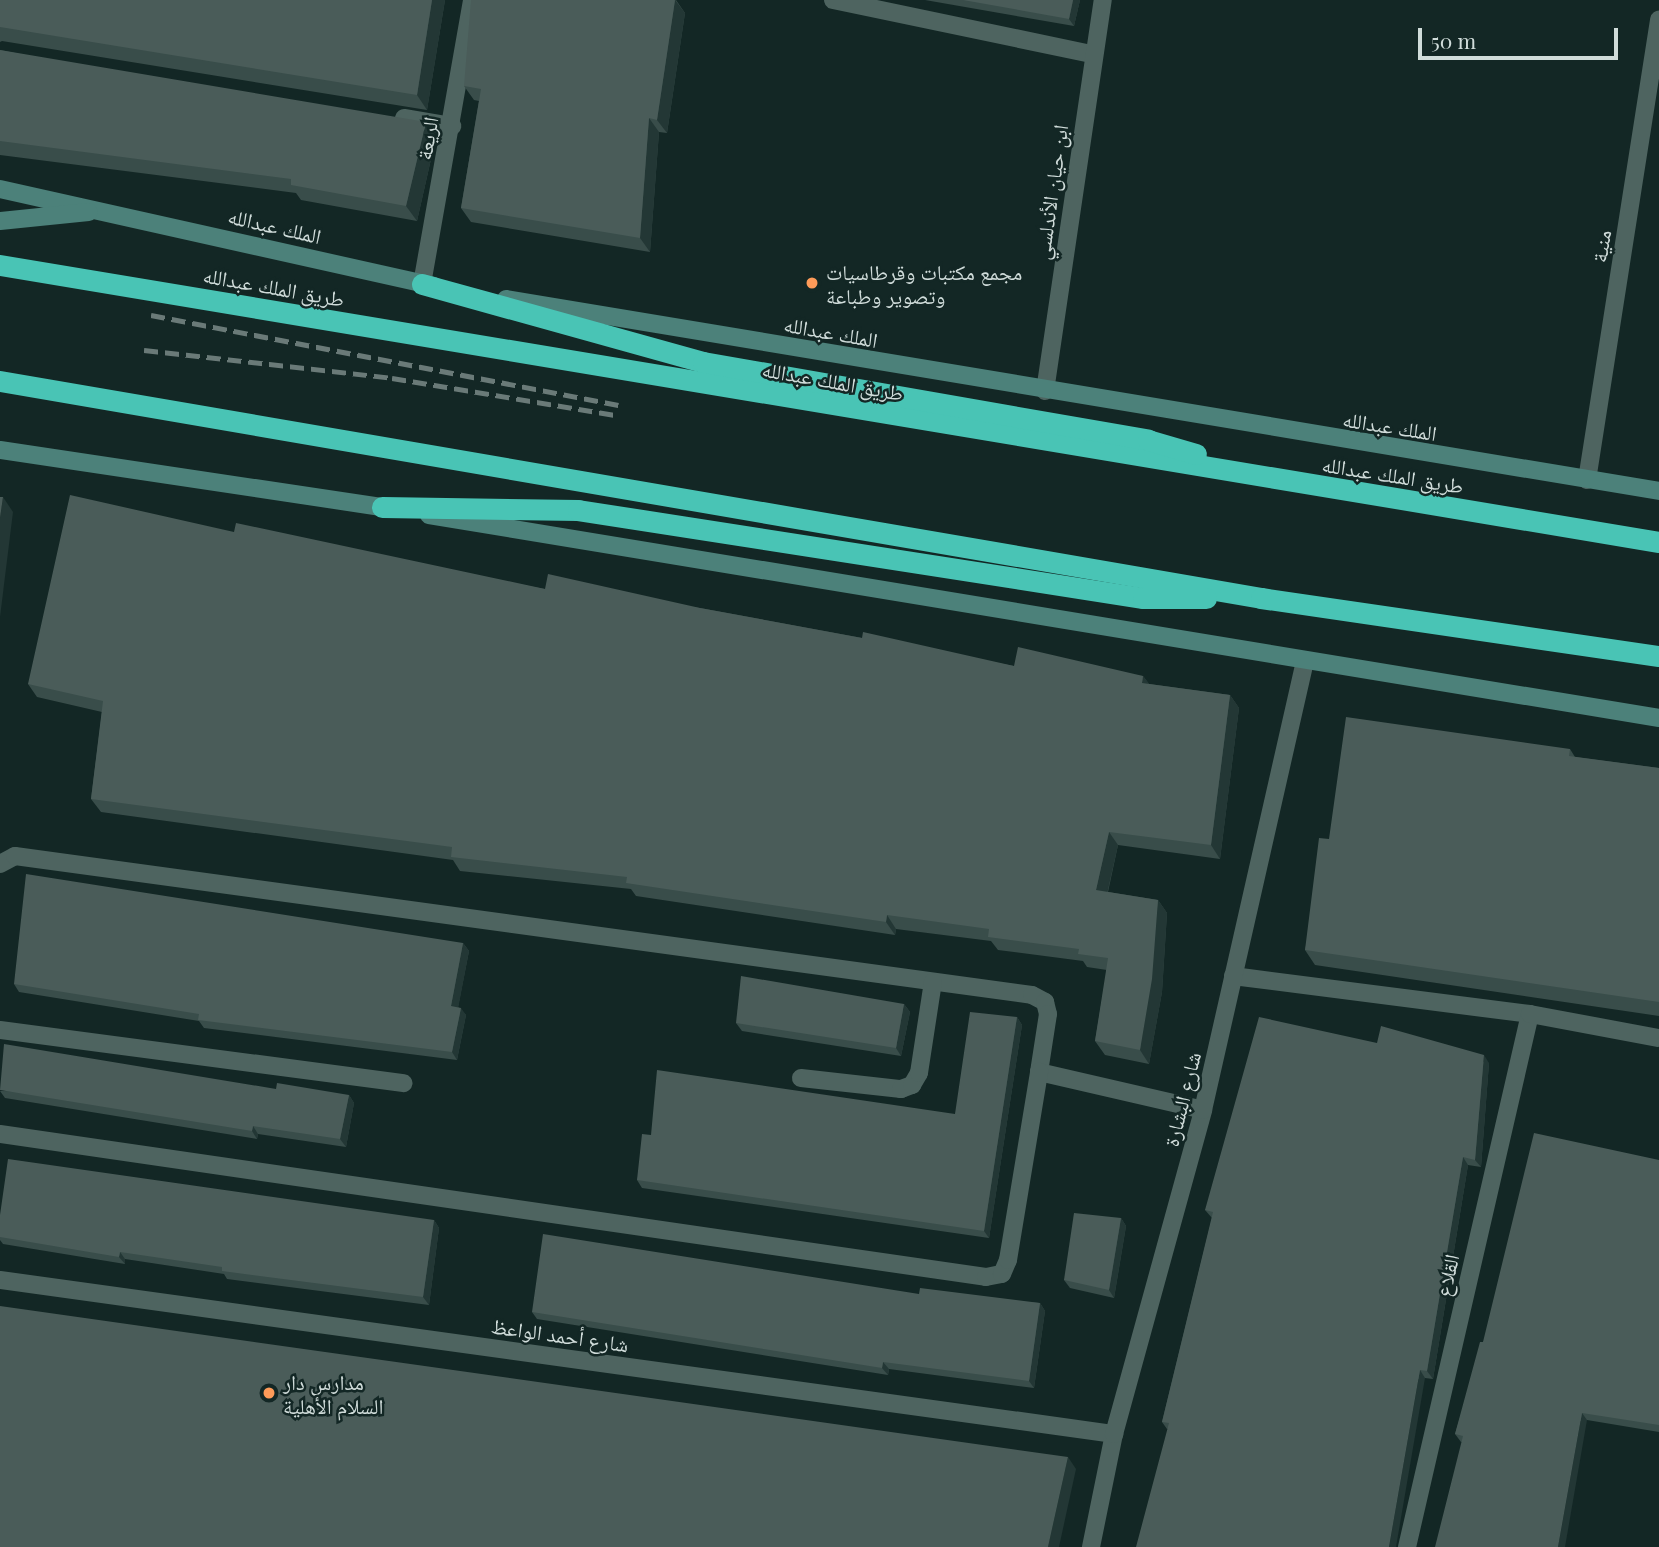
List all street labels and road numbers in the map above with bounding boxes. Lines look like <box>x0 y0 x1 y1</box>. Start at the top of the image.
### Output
street label: الريعة <box>410 114 442 162</box>
street label: ابن حيان الأندلسي <box>1028 123 1072 261</box>
street label: الملك عبدالله <box>226 202 324 248</box>
street label: منية <box>1585 228 1615 264</box>
street label: طريق الملك عبدالله <box>201 261 347 311</box>
street label: الملك عبدالله <box>782 310 880 352</box>
street label: طريق الملك عبدالله <box>760 355 906 405</box>
street label: الملك عبدالله <box>1341 405 1439 445</box>
street label: طريق الملك عبدالله <box>1320 450 1466 498</box>
street label: شارع البشارة <box>1157 1049 1205 1149</box>
street label: القلاع <box>1429 1251 1463 1299</box>
street label: شارع أحمد الواعظ <box>490 1312 630 1356</box>

